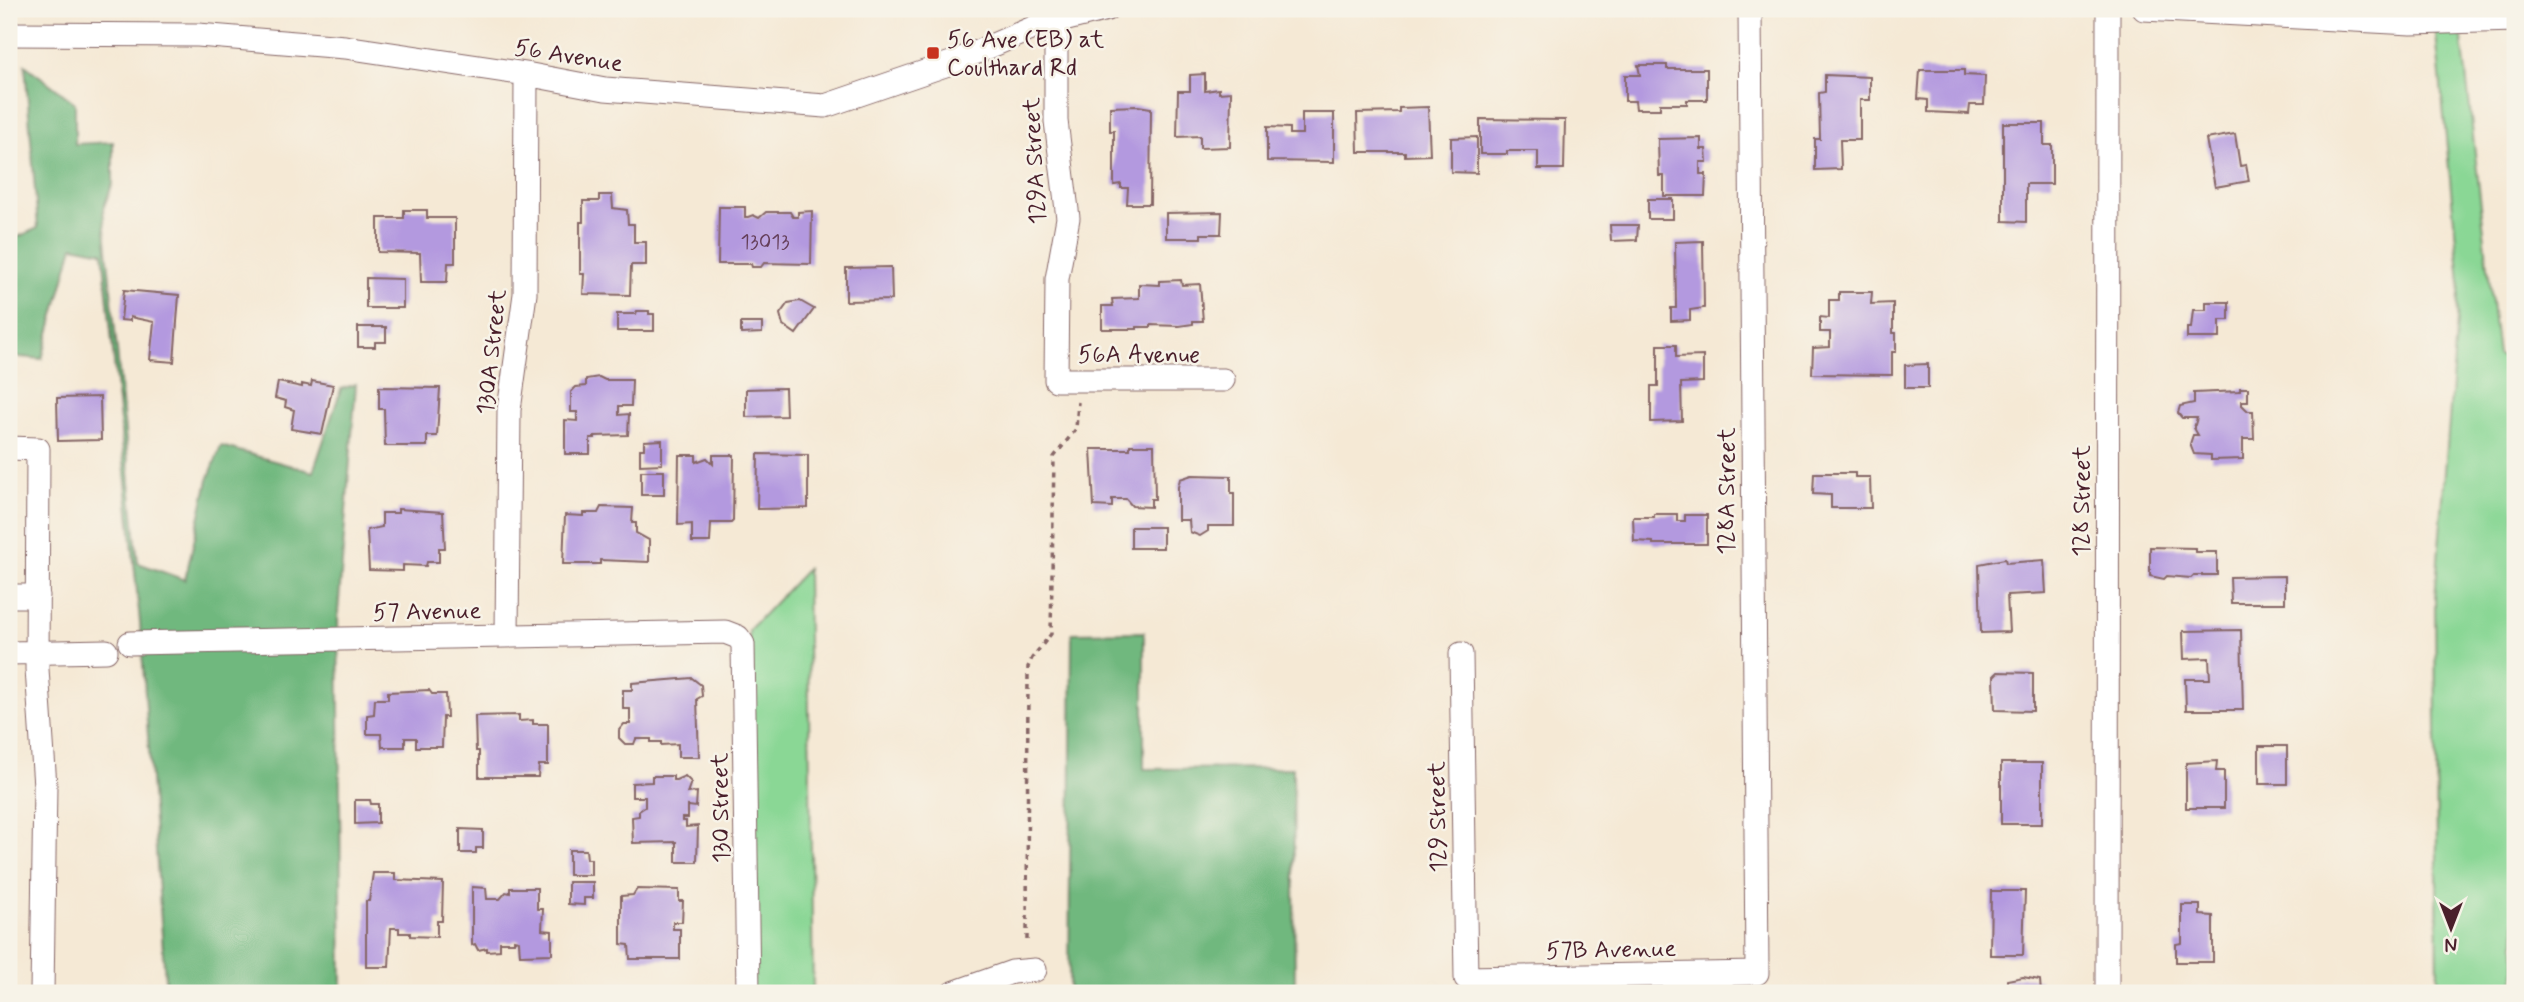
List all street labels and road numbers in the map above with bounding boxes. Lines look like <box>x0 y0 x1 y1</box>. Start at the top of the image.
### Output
street label: 56 Avenue <box>512 33 625 80</box>
street label: 129A Street <box>1017 97 1054 225</box>
street label: 130A Street <box>470 288 515 417</box>
street label: 56A Avenue <box>1078 340 1200 371</box>
street label: 128A Street <box>1712 427 1743 555</box>
street label: 128 Street <box>2067 445 2098 557</box>
street label: 57 Avenue <box>373 596 482 629</box>
street label: 130 Street <box>705 752 738 863</box>
street label: 129 Street <box>1422 761 1455 873</box>
street label: 57B Avenue <box>1546 934 1677 967</box>

